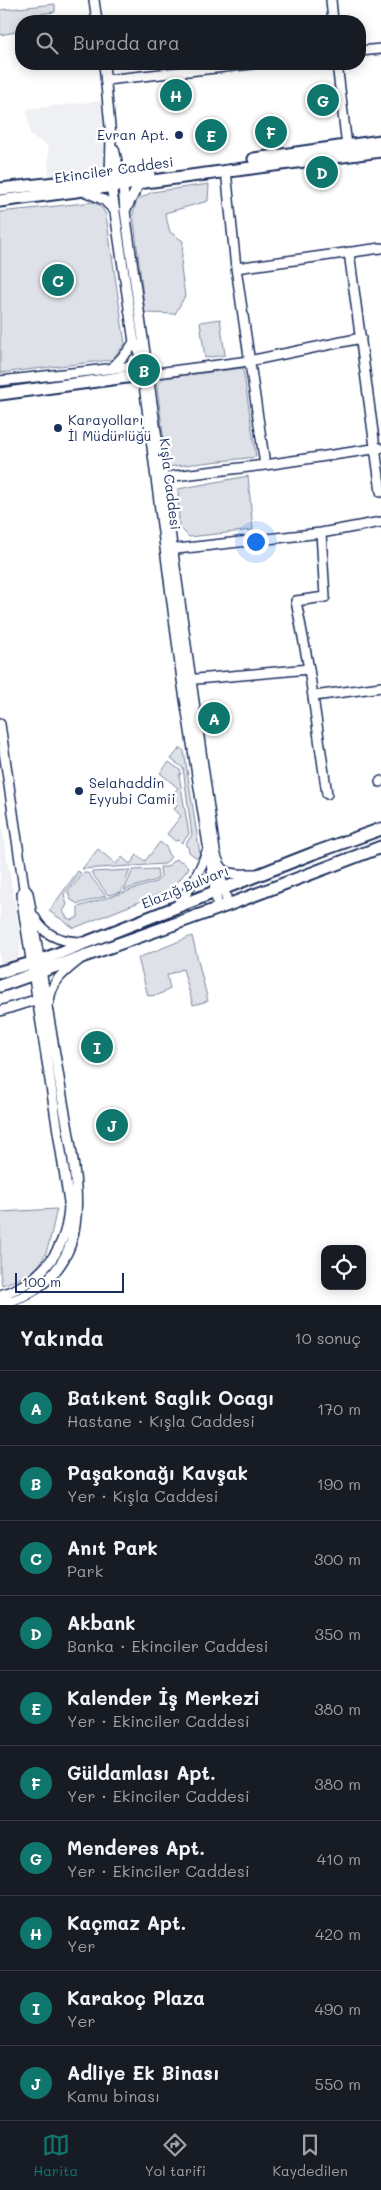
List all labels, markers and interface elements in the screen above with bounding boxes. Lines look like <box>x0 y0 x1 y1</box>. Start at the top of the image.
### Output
search box <box>15 15 366 70</box>
icon: search <box>33 29 61 57</box>
text: Burada ara <box>73 30 180 55</box>
pin: H <box>160 76 192 114</box>
pin: G <box>307 81 339 119</box>
pin: F <box>255 113 287 151</box>
pin: E <box>195 116 227 154</box>
place label: Evran Apt. <box>97 125 169 144</box>
marker: Evran Apt. <box>173 129 185 141</box>
street label: Ekinciler Caddesi <box>53 152 175 187</box>
pin: D <box>306 153 338 191</box>
pin: C <box>42 261 74 299</box>
pin: B <box>128 351 160 389</box>
place label: Karayolları İl Müdürlüğü <box>68 410 151 445</box>
marker: Karayolları İl Müdürlüğü <box>52 422 64 434</box>
street label: Kışla Caddesi <box>155 437 186 531</box>
your location <box>243 529 269 555</box>
pin: A <box>198 699 230 737</box>
place label: Selahaddin Eyyubi Camii <box>89 773 175 808</box>
marker: Selahaddin Eyyubi Camii <box>73 785 85 797</box>
street label: Elazığ Bulvarı <box>138 860 231 913</box>
pin: I <box>81 1028 113 1066</box>
pin: J <box>96 1106 128 1144</box>
map controls <box>321 1245 366 1290</box>
button: locate <box>321 1245 366 1290</box>
scale bar <box>15 1270 124 1293</box>
text: 100 m <box>22 1272 61 1291</box>
text: Yakında <box>20 1324 104 1351</box>
text: 10 sonuç <box>295 1327 361 1348</box>
text: Batıkent Saglık Ocagı <box>67 1385 274 1410</box>
text: A <box>30 1398 42 1419</box>
text: 170 m <box>317 1398 361 1419</box>
text: Hastane · Kışla Caddesi <box>67 1410 255 1431</box>
text: Paşakonağı Kavşak <box>67 1460 248 1485</box>
text: B <box>31 1473 41 1494</box>
text: 190 m <box>317 1473 361 1494</box>
text: Yer · Kışla Caddesi <box>67 1485 219 1506</box>
text: Anıt Park <box>67 1535 158 1560</box>
text: C <box>30 1548 42 1569</box>
text: 300 m <box>314 1548 361 1569</box>
text: Park <box>67 1560 103 1581</box>
text: Akbank <box>67 1610 135 1635</box>
text: D <box>30 1623 42 1644</box>
text: 350 m <box>315 1623 361 1644</box>
text: Banka · Ekinciler Caddesi <box>67 1635 269 1656</box>
text: Kalender İş Merkezi <box>67 1685 260 1710</box>
text: E <box>31 1698 41 1719</box>
text: 380 m <box>314 1698 361 1719</box>
text: Yer · Ekinciler Caddesi <box>67 1710 250 1731</box>
text: Güldamlası Apt. <box>67 1760 216 1785</box>
text: F <box>31 1773 41 1794</box>
text: 380 m <box>314 1773 361 1794</box>
text: Yer · Ekinciler Caddesi <box>67 1785 250 1806</box>
text: Menderes Apt. <box>67 1835 205 1860</box>
text: G <box>30 1848 42 1869</box>
text: 410 m <box>317 1848 361 1869</box>
text: Yer · Ekinciler Caddesi <box>67 1860 250 1881</box>
text: Kaçmaz Apt. <box>67 1910 186 1935</box>
text: H <box>30 1923 42 1944</box>
text: 420 m <box>315 1923 361 1944</box>
text: Yer <box>67 1935 95 1956</box>
text: Karakoç Plaza <box>67 1985 205 2010</box>
text: I <box>32 1998 40 2019</box>
text: 490 m <box>314 1998 361 2019</box>
text: Yer <box>67 2010 95 2031</box>
text: Adliye Ek Binası <box>67 2060 220 2085</box>
text: J <box>31 2073 41 2094</box>
text: 550 m <box>315 2073 361 2094</box>
text: Kamu binası <box>67 2085 160 2106</box>
tab: Harita <box>33 2131 78 2180</box>
tab: Yol tarifi <box>145 2131 206 2180</box>
tab: Kaydedilen <box>273 2131 348 2180</box>

